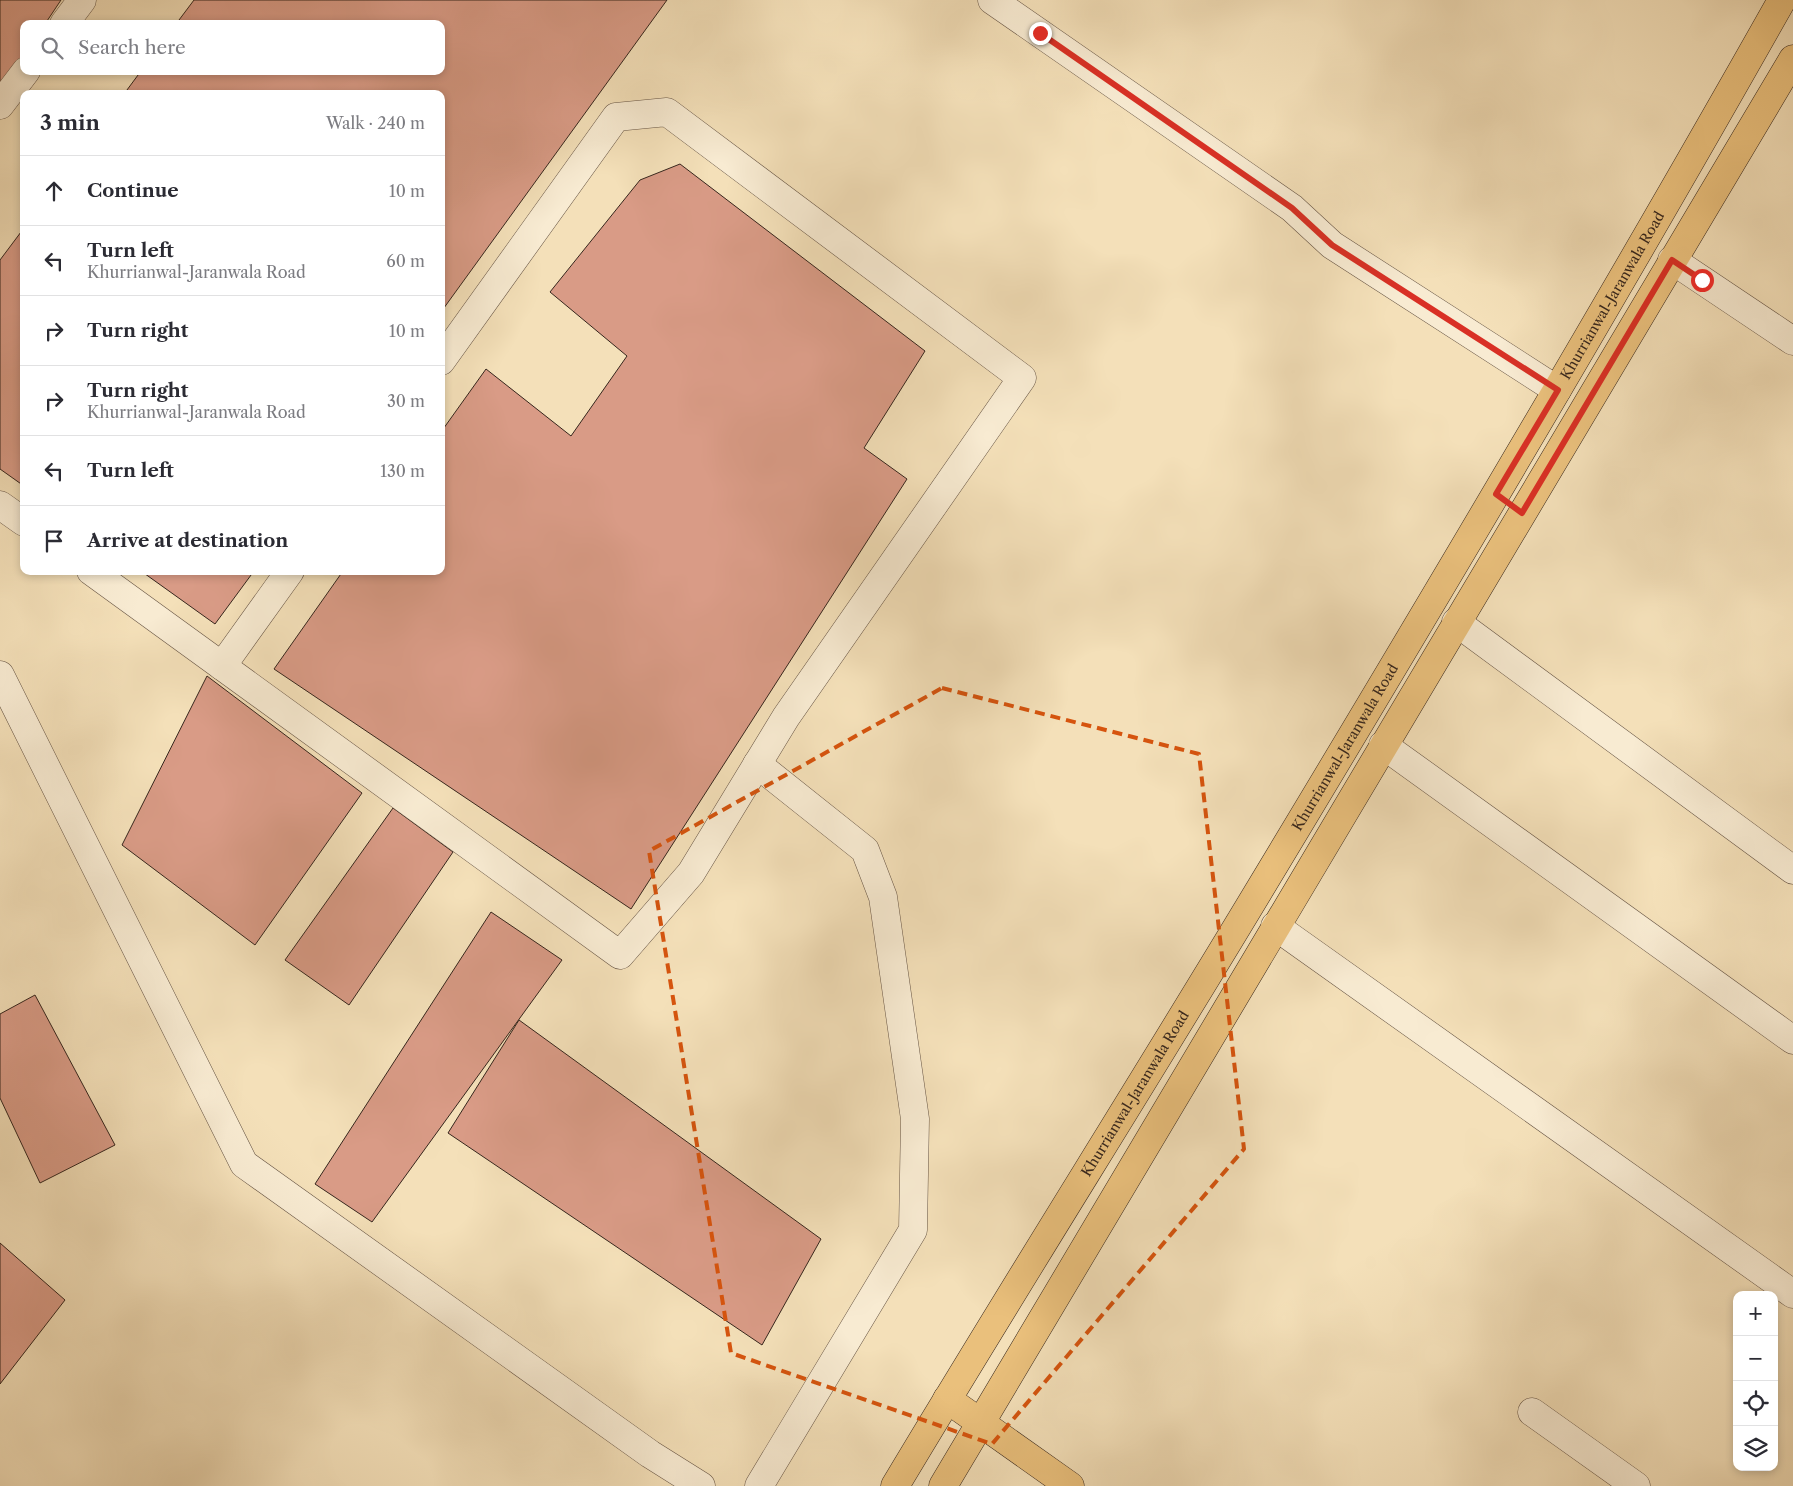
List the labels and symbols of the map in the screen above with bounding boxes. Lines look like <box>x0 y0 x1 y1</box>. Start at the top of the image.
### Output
route end <box>1029 22 1052 45</box>
street label: Khurrianwal-Jaranwala Road <box>1556 208 1669 383</box>
route start <box>1691 269 1714 292</box>
street label: Khurrianwal-Jaranwala Road <box>1288 660 1402 834</box>
street label: Khurrianwal-Jaranwala Road <box>1077 1007 1193 1180</box>

